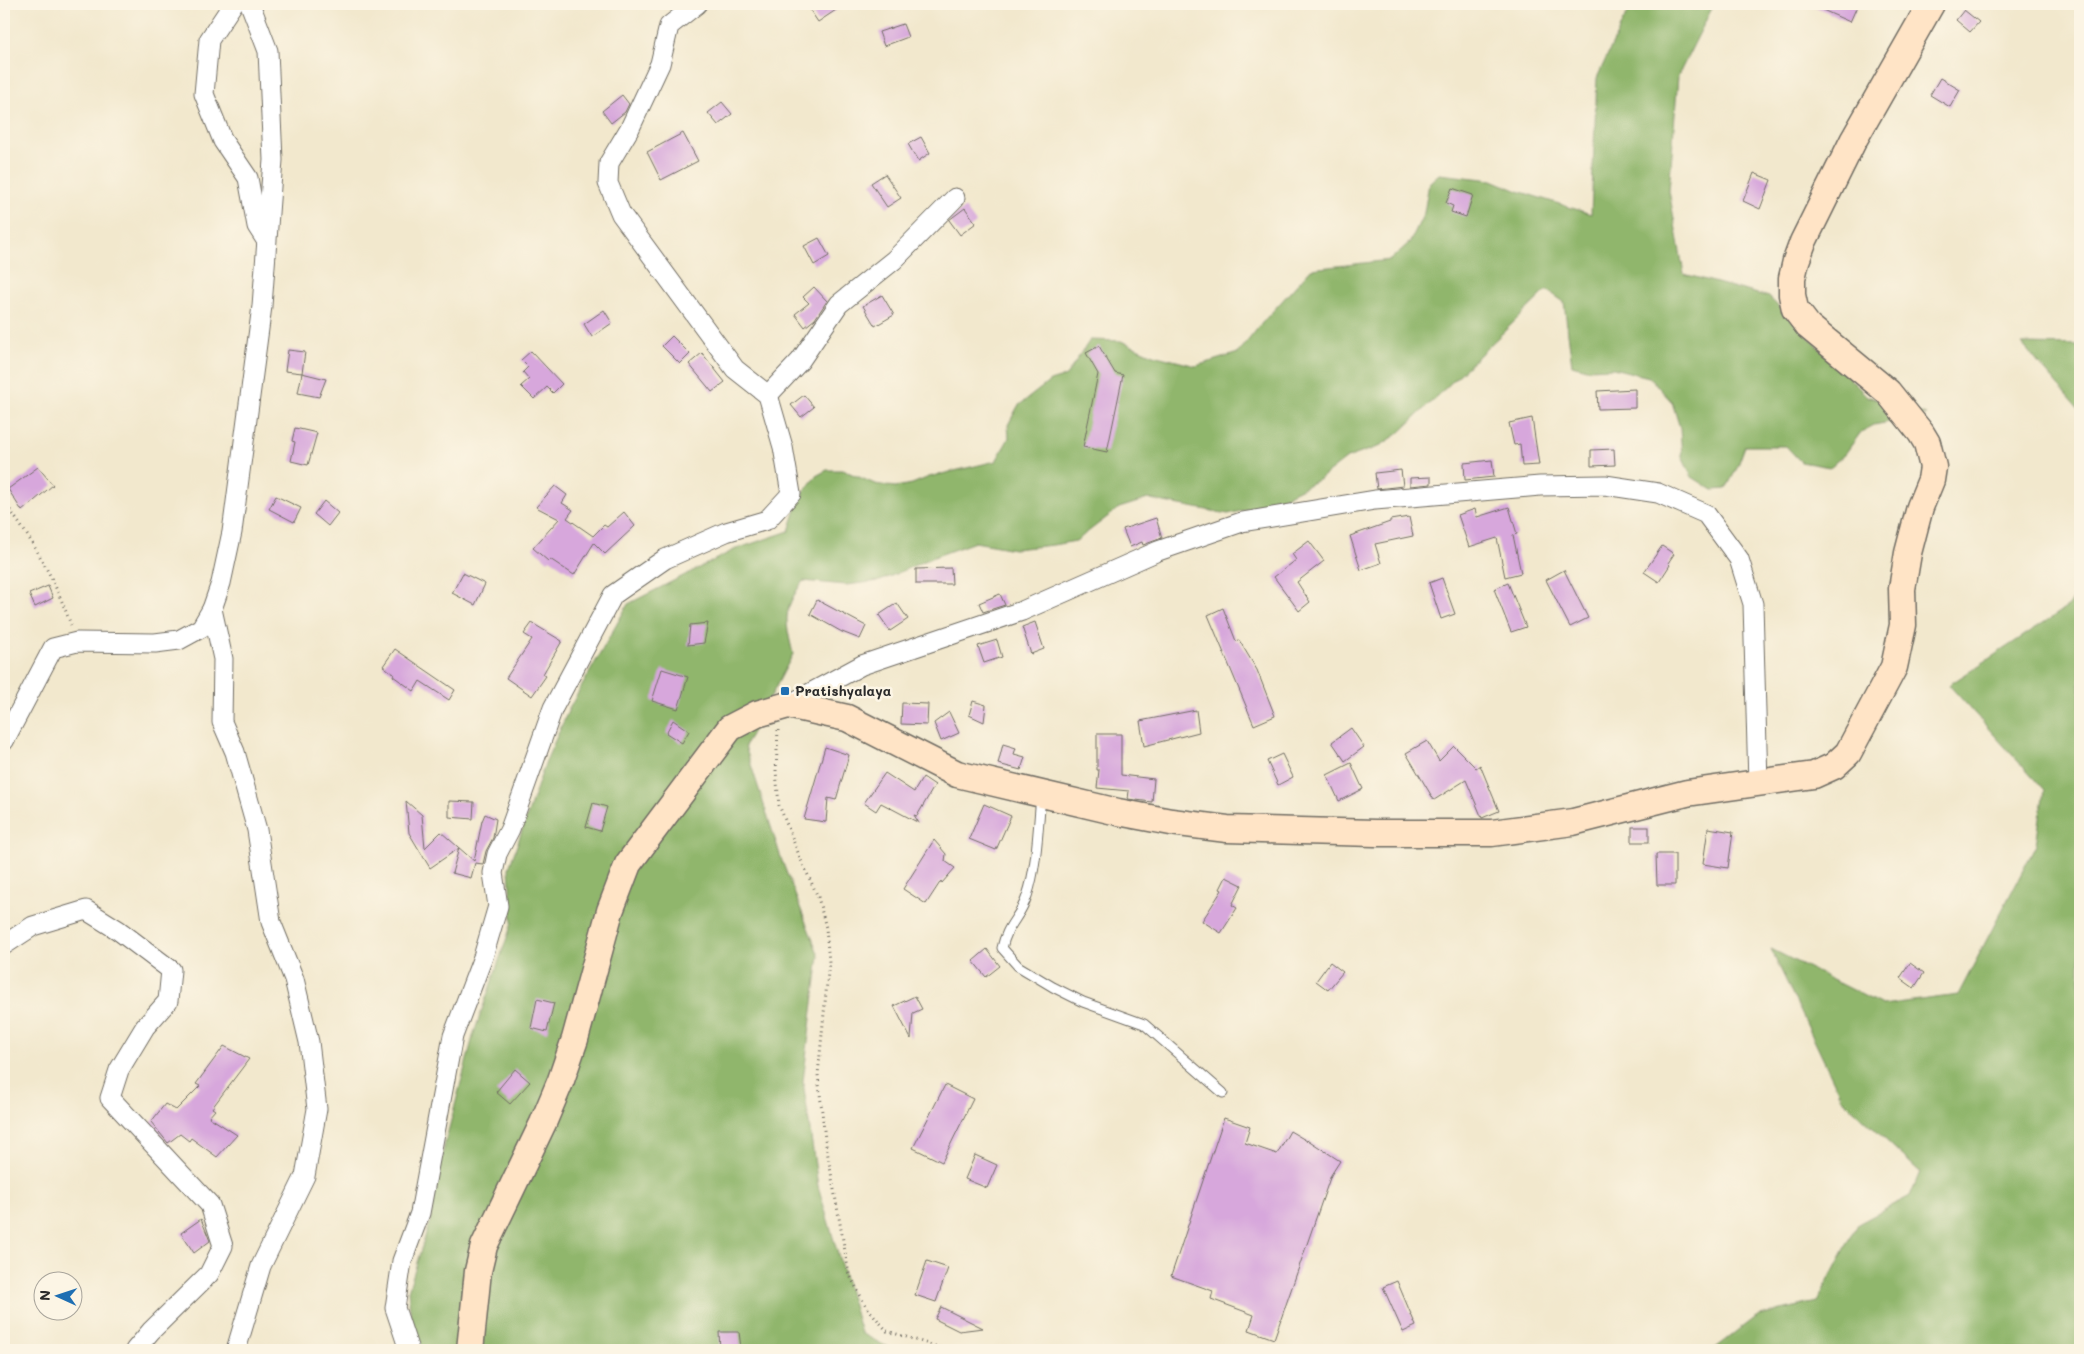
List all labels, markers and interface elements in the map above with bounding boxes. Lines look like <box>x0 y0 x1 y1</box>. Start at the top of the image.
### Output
place label: Pratishyalaya <box>795 681 892 700</box>
marker: Pratishyalaya <box>779 685 791 697</box>
north arrow <box>32 1272 82 1322</box>
text: N <box>35 1289 54 1301</box>

